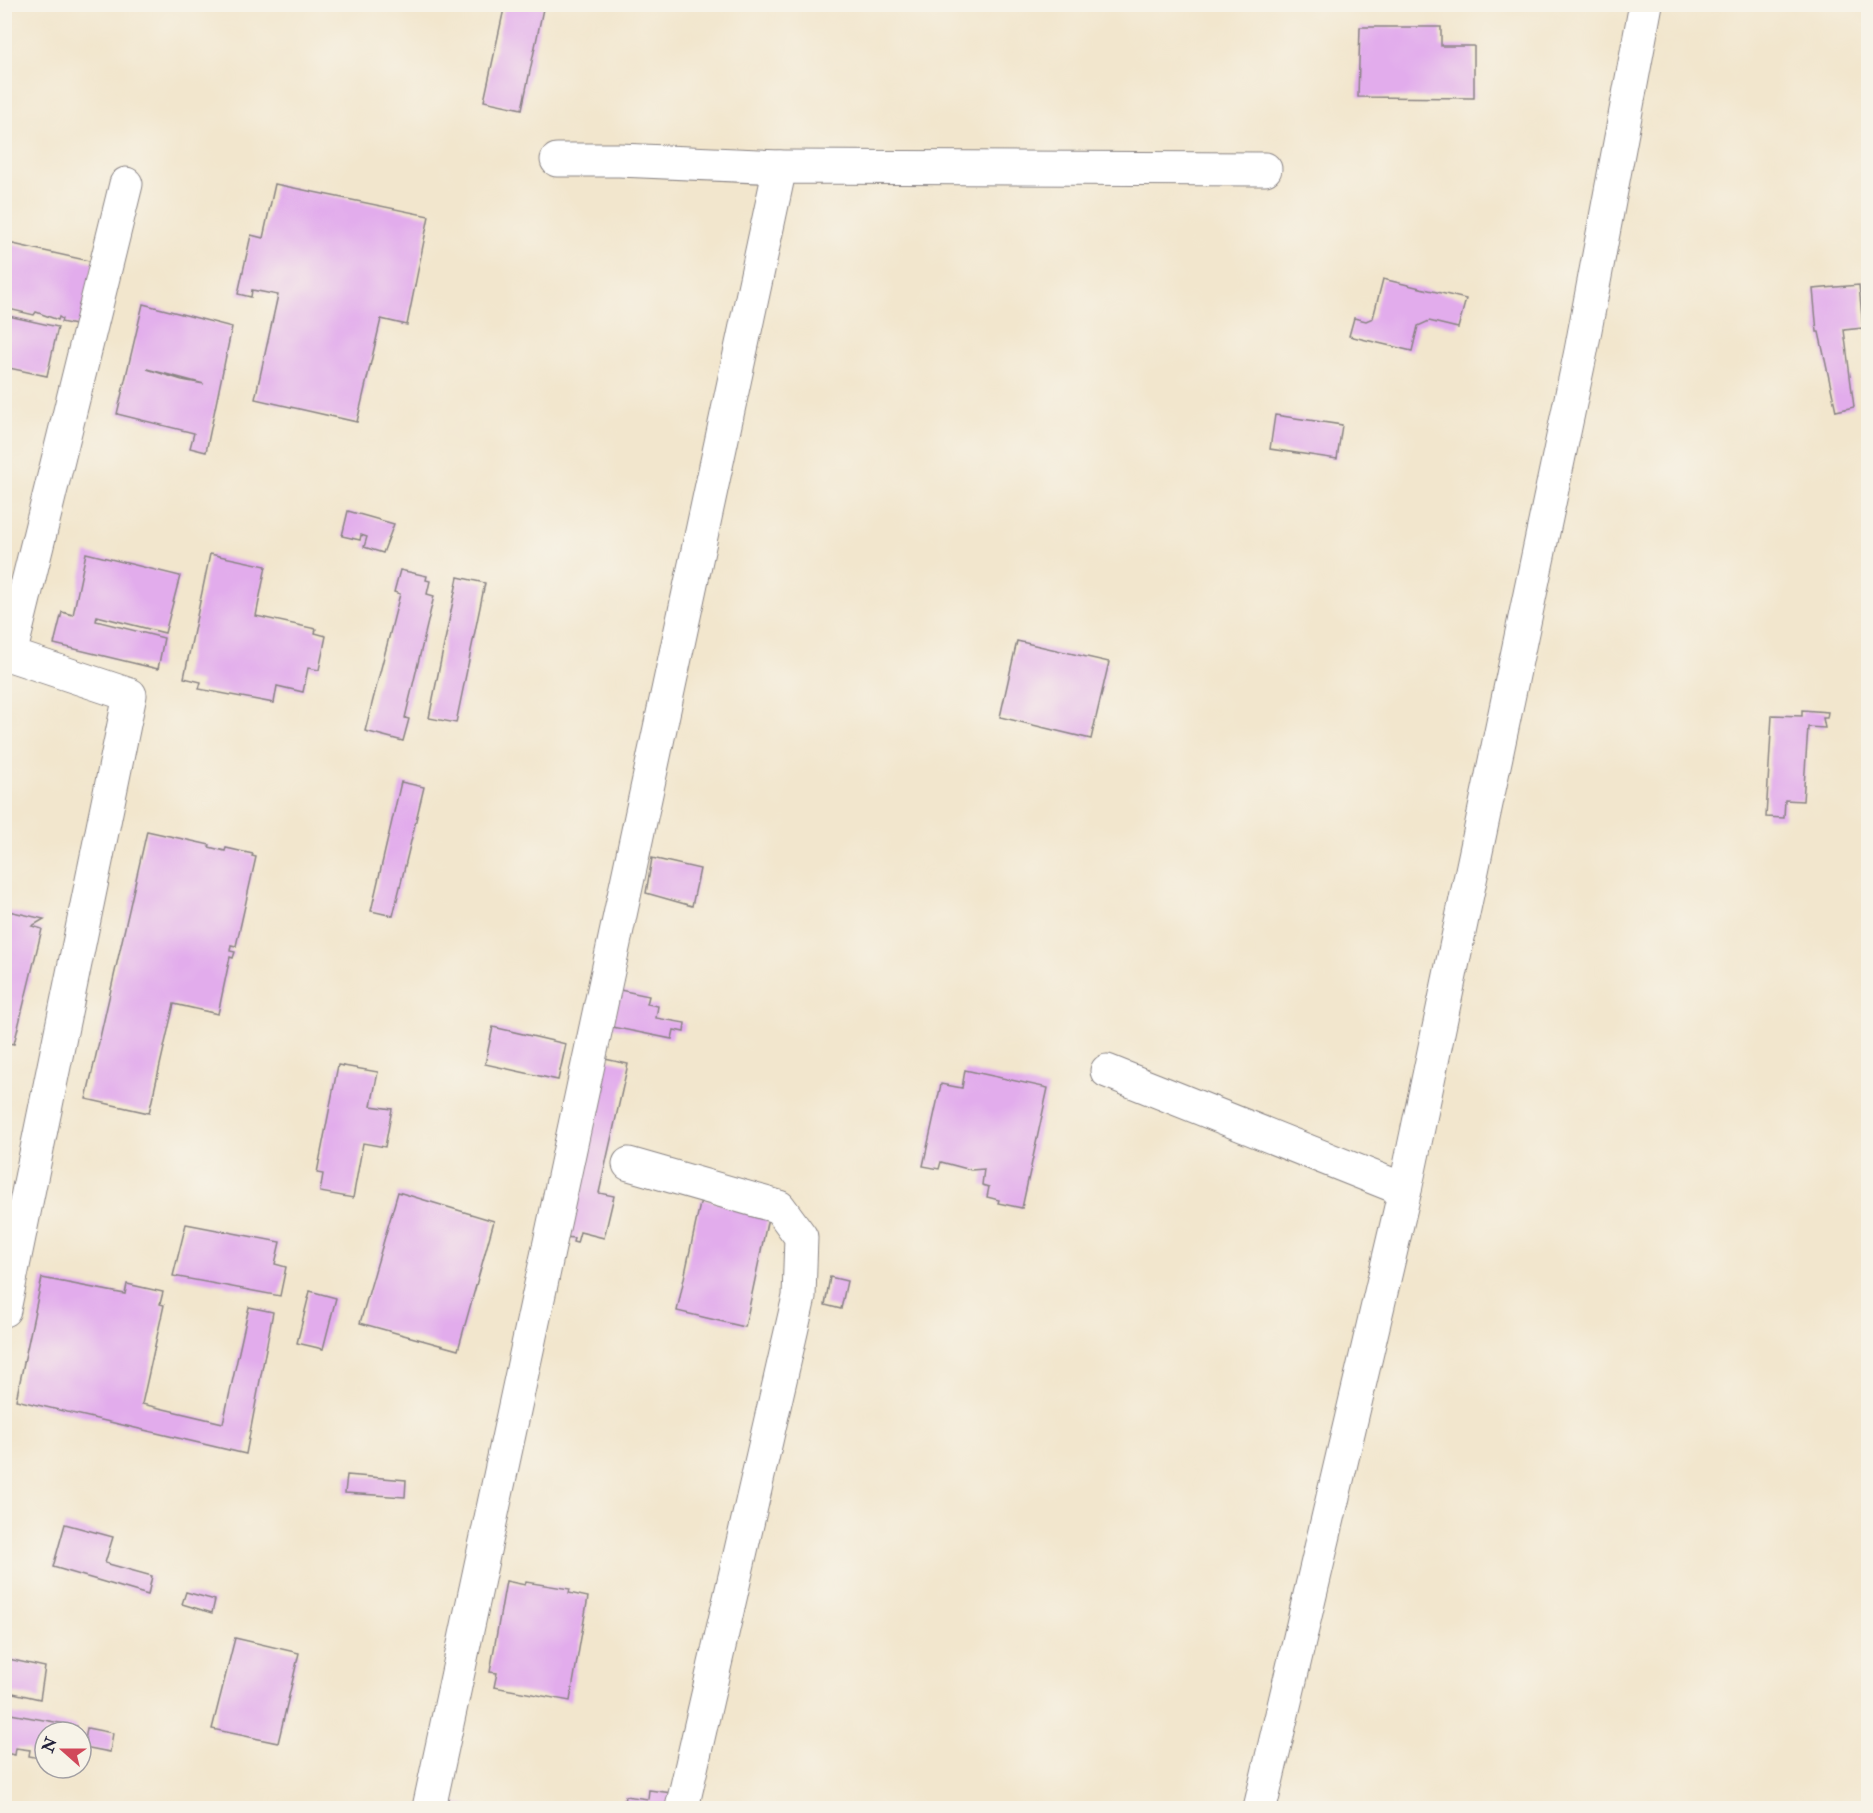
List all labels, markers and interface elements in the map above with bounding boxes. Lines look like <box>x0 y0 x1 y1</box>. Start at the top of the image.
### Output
north arrow <box>33 1720 93 1780</box>
text: N <box>38 1734 62 1756</box>

